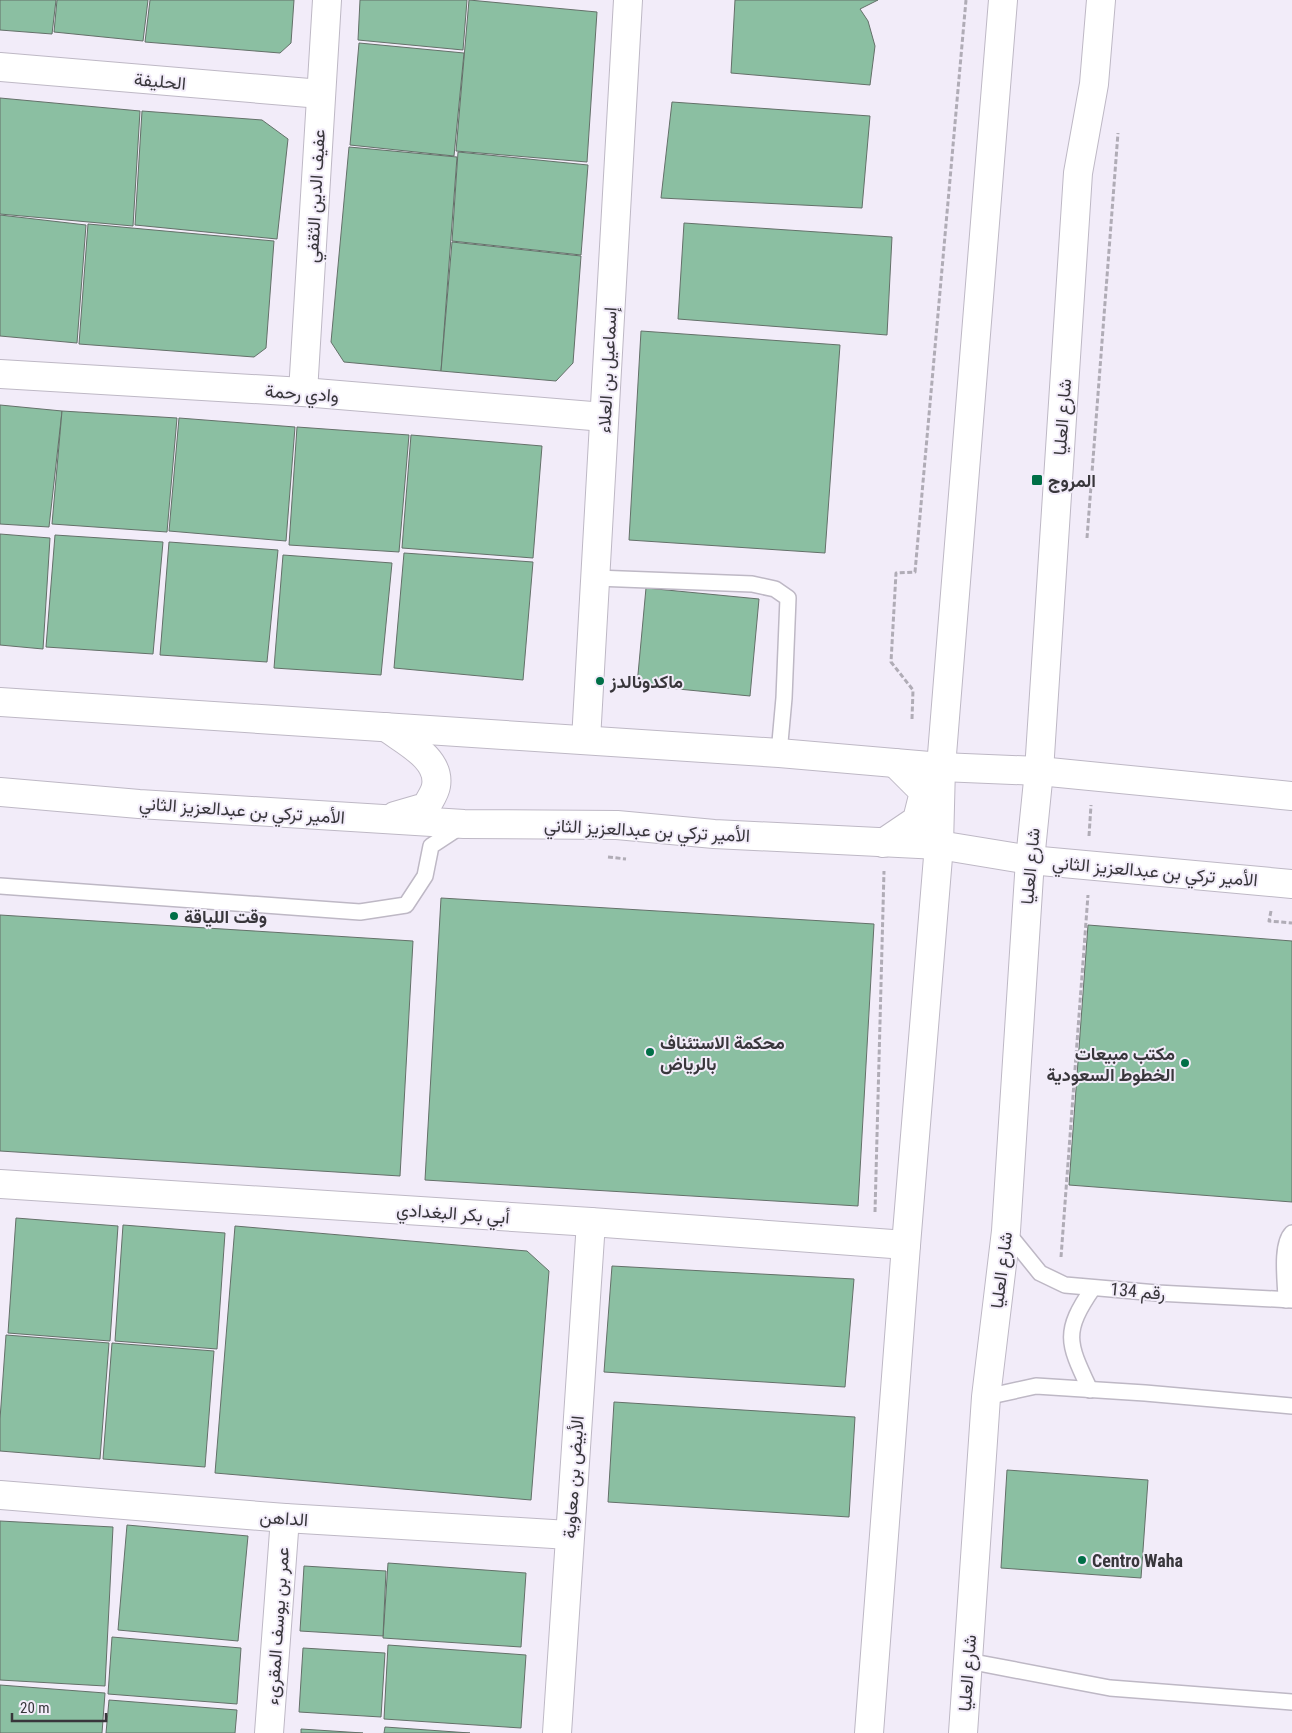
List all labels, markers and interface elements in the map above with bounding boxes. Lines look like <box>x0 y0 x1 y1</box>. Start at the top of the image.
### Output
street label: الحليفة <box>133 68 187 94</box>
street label: عفيف الدين الثقفي <box>301 129 334 264</box>
street label: إسماعيل بن العلاء <box>593 306 623 434</box>
street label: شارع العليا <box>1049 378 1077 456</box>
street label: وادي رحمة <box>264 380 340 411</box>
place label: المروج <box>1048 470 1096 493</box>
marker: المروج <box>1030 473 1044 487</box>
place label: ماكدونالدز <box>609 671 683 693</box>
marker: ماكدونالدز <box>594 675 606 687</box>
street label: الأمير تركي بن عبدالعزيز الثاني <box>138 792 346 833</box>
street label: الأمير تركي بن عبدالعزيز الثاني <box>543 814 750 851</box>
street label: شارع العليا <box>1016 827 1046 905</box>
street label: الأمير تركي بن عبدالعزيز الثاني <box>1051 852 1259 895</box>
place label: وقت اللياقة <box>184 906 267 928</box>
marker: وقت اللياقة <box>168 910 180 922</box>
place label: محكمة الاستئناف بالرياض <box>660 1032 785 1075</box>
place label: مكتب مبيعات الخطوط السعودية <box>1047 1043 1175 1086</box>
marker: محكمة الاستئناف بالرياض <box>644 1046 656 1058</box>
marker: مكتب مبيعات الخطوط السعودية <box>1179 1057 1191 1069</box>
street label: أبي بكر البغدادي <box>395 1199 510 1232</box>
street label: شارع العليا <box>986 1231 1018 1310</box>
street label: رقم 134 <box>1109 1278 1166 1306</box>
street label: الأبيض بن معاوية <box>558 1415 589 1539</box>
street label: الداهن <box>259 1506 309 1531</box>
street label: عمر بن يوسف المقرىء <box>261 1546 294 1706</box>
place label: Centro Waha <box>1092 1550 1183 1571</box>
marker: Centro Waha <box>1076 1554 1088 1566</box>
street label: شارع العليا <box>954 1634 982 1712</box>
scale bar <box>12 1690 106 1722</box>
text: 20 m <box>20 1699 50 1717</box>

